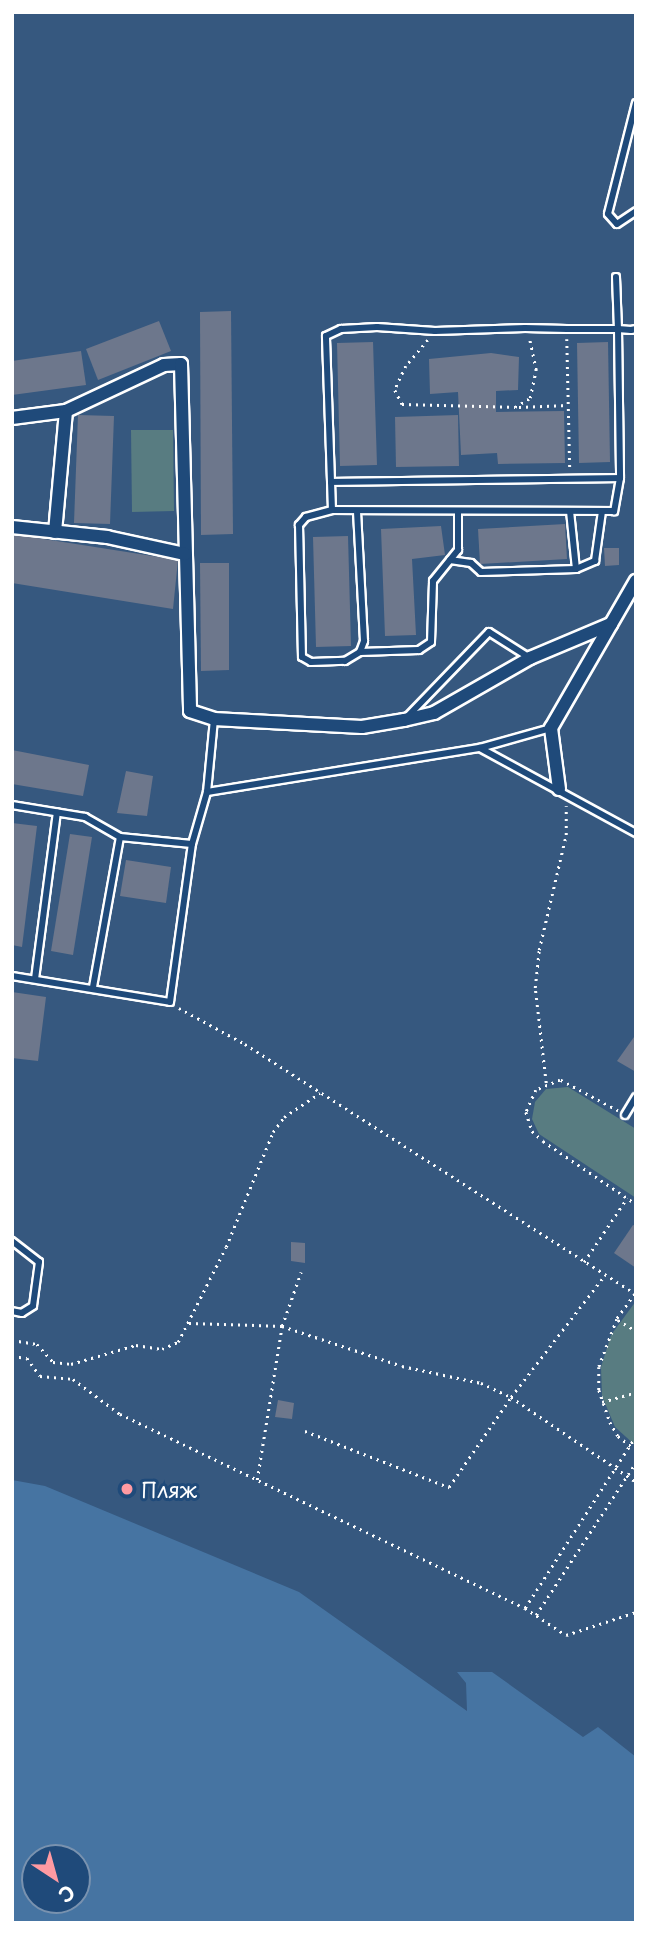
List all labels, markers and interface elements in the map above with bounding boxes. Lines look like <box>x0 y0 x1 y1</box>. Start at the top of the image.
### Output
place label: Пляж <box>141 1476 197 1502</box>
marker: Пляж <box>119 1481 135 1497</box>
north arrow <box>21 1844 91 1914</box>
text: С <box>53 1879 81 1910</box>

